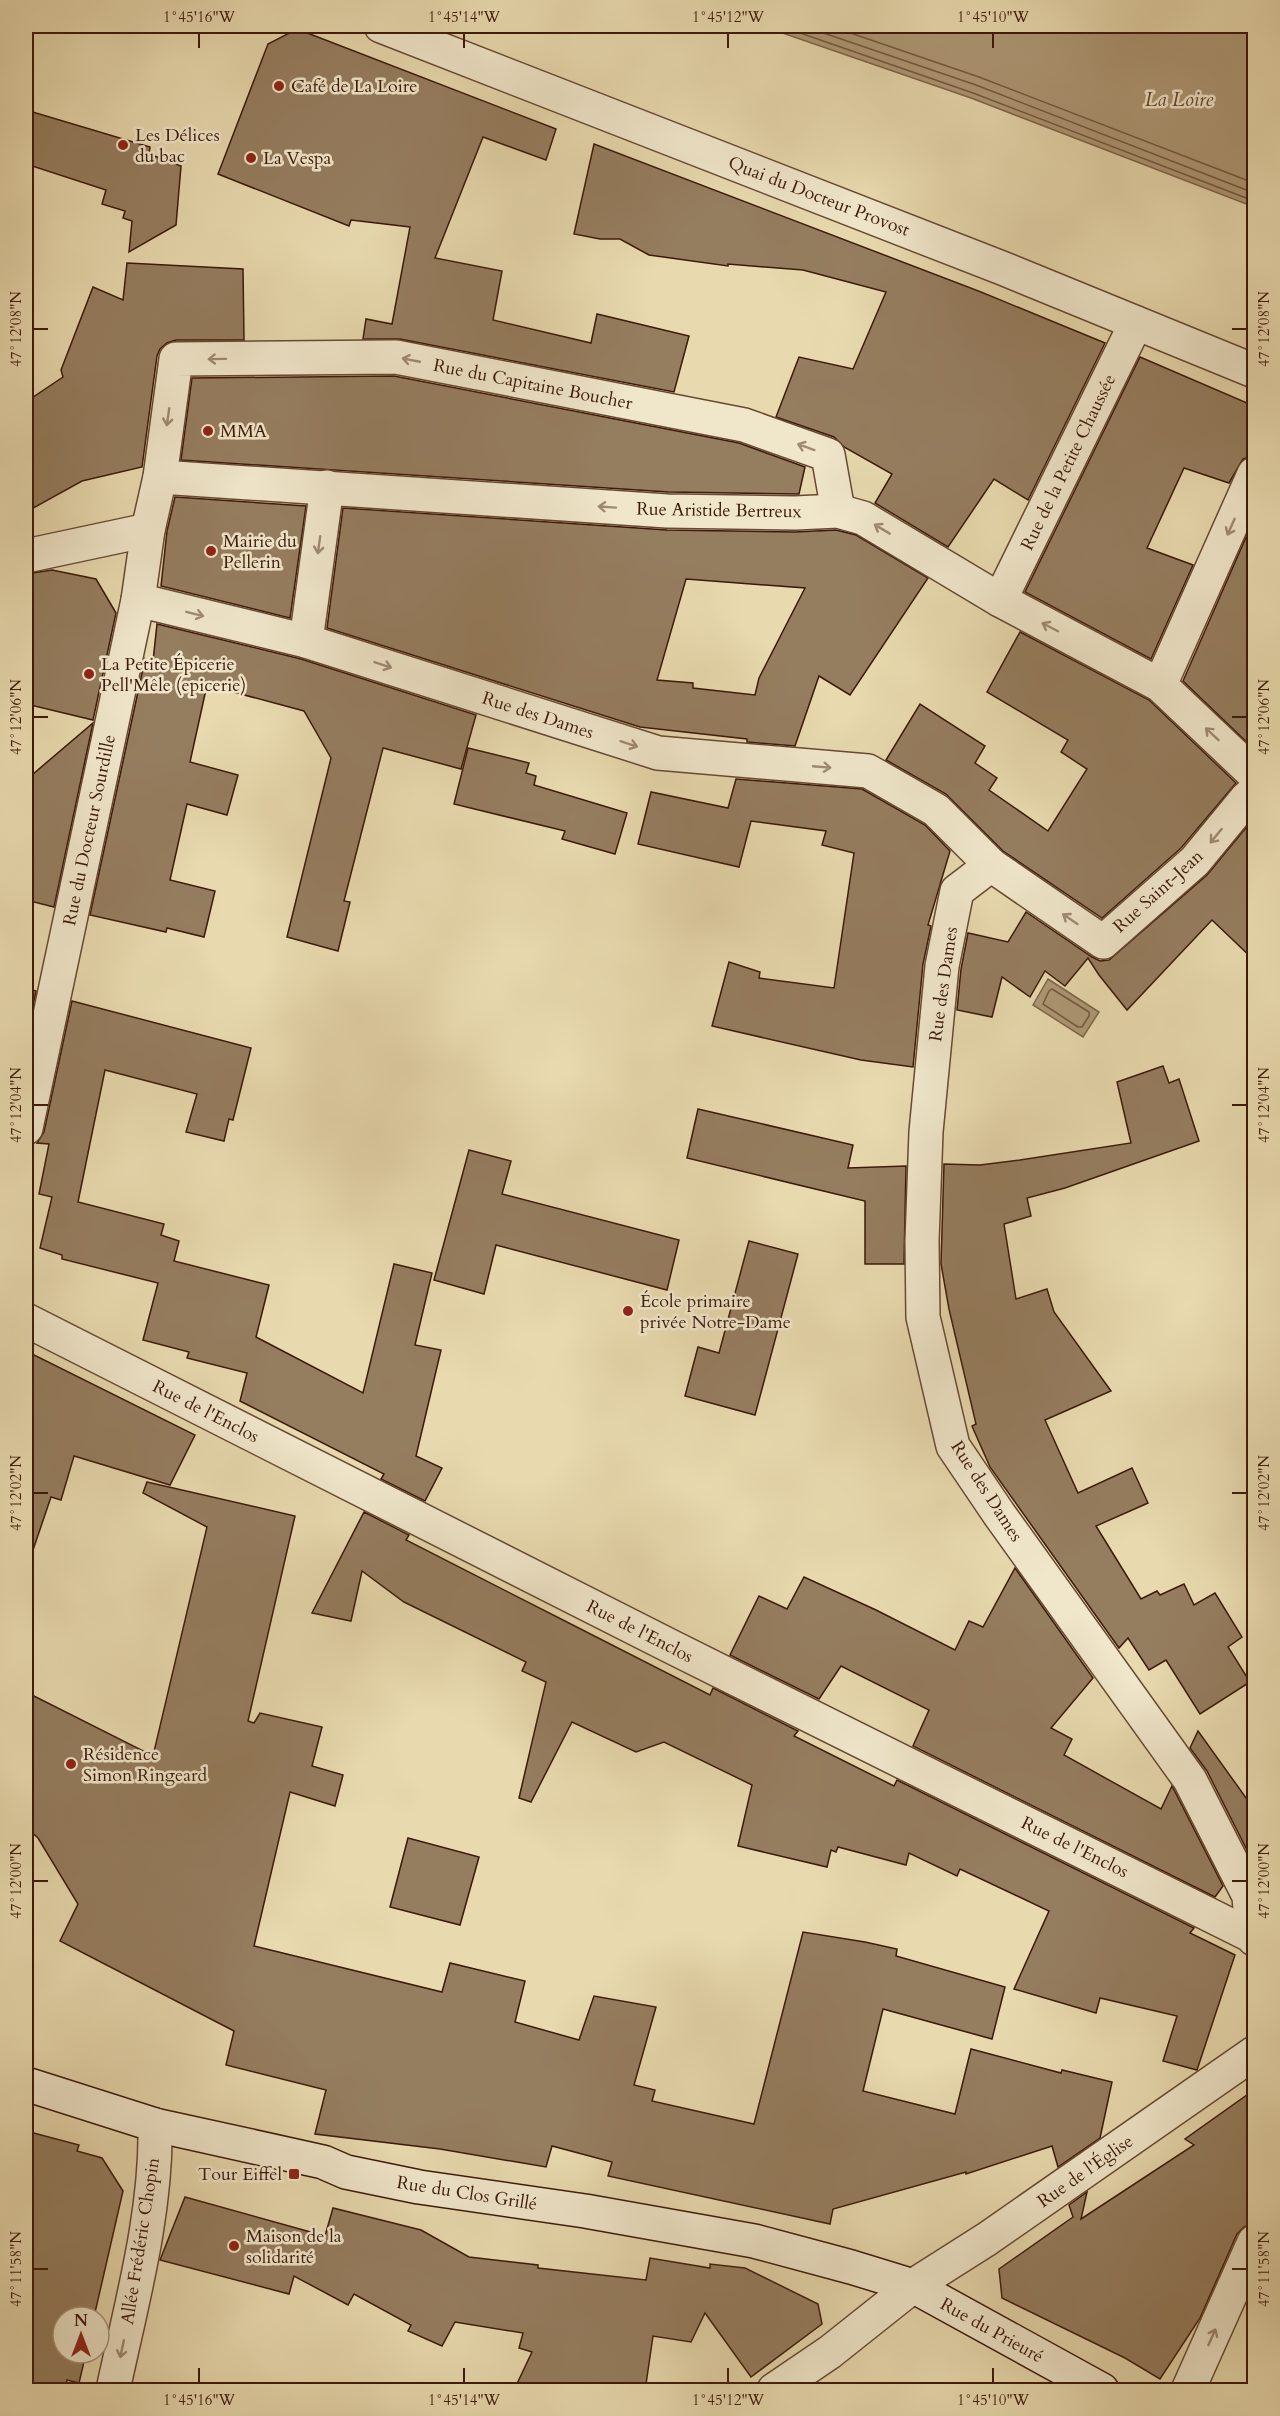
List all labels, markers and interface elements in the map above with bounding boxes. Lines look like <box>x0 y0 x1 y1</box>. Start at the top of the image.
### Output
text: 1°45'16"W <box>163 7 236 27</box>
text: 1°45'14"W <box>428 7 501 27</box>
text: 1°45'12"W <box>692 7 765 27</box>
text: 1°45'10"W <box>957 7 1030 27</box>
place label: Café de La Loire <box>291 74 418 99</box>
marker: Café de La Loire <box>272 79 286 93</box>
water label: La Loire <box>1145 86 1213 113</box>
place label: Les Délices du bac <box>135 123 220 169</box>
marker: Les Délices du bac <box>116 138 130 152</box>
place label: La Vespa <box>263 146 332 171</box>
street label: Quai du Docteur Provost <box>724 150 913 243</box>
marker: La Vespa <box>244 151 258 165</box>
text: 47°12'08"N <box>6 291 26 367</box>
text: 47°12'08"N <box>1254 291 1274 367</box>
one-way arrow <box>207 353 227 365</box>
street label: Rue du Capitaine Boucher <box>431 353 635 416</box>
one-way arrow <box>402 354 422 365</box>
street label: Rue de la Petite Chaussée <box>1015 370 1122 554</box>
one-way arrow <box>162 407 173 427</box>
place label: MMA <box>220 419 267 444</box>
marker: MMA <box>201 424 215 438</box>
one-way arrow <box>797 441 816 452</box>
street label: Rue Aristide Bertreux <box>636 497 802 524</box>
one-way arrow <box>598 501 617 512</box>
one-way arrow <box>1224 518 1235 536</box>
one-way arrow <box>874 523 891 535</box>
place label: Mairie du Pellerin <box>223 529 297 575</box>
one-way arrow <box>313 535 324 554</box>
marker: Mairie du Pellerin <box>204 544 218 558</box>
one-way arrow <box>185 609 204 620</box>
one-way arrow <box>1042 621 1059 633</box>
place label: La Petite Épicerie Pell'Mêle (epicerie) <box>101 652 246 698</box>
one-way arrow <box>373 661 392 672</box>
marker: La Petite Épicerie Pell'Mêle (epicerie) <box>82 667 96 681</box>
text: 47°12'06"N <box>6 679 26 755</box>
text: 47°12'06"N <box>1254 679 1274 755</box>
street label: Rue des Dames <box>479 686 597 745</box>
one-way arrow <box>1204 727 1219 741</box>
street label: Rue du Docteur Sourdille <box>57 732 122 928</box>
one-way arrow <box>619 739 638 750</box>
one-way arrow <box>811 762 831 773</box>
one-way arrow <box>1209 827 1222 843</box>
street label: Rue Saint-Jean <box>1108 844 1209 939</box>
one-way arrow <box>1063 913 1079 925</box>
street label: Rue des Dames <box>923 925 964 1043</box>
text: 47°12'04"N <box>6 1067 26 1143</box>
text: 47°12'04"N <box>1254 1067 1274 1143</box>
place label: École primaire privée Notre-Dame <box>640 1289 791 1335</box>
marker: École primaire privée Notre-Dame <box>621 1304 635 1318</box>
street label: Rue de l'Enclos <box>148 1374 263 1449</box>
street label: Rue des Dames <box>945 1436 1029 1547</box>
text: 47°12'02"N <box>6 1455 26 1531</box>
text: 47°12'02"N <box>1254 1455 1274 1531</box>
street label: Rue de l'Enclos <box>582 1594 697 1669</box>
place label: Résidence Simon Ringeard <box>83 1742 207 1788</box>
marker: Résidence Simon Ringeard <box>64 1757 78 1771</box>
street label: Rue de l'Enclos <box>1017 1811 1133 1884</box>
text: 47°12'00"N <box>6 1843 26 1919</box>
text: 47°12'00"N <box>1254 1843 1274 1919</box>
street label: Rue de l'Église <box>1032 2129 1138 2214</box>
street label: Allée Frédéric Chopin <box>115 2155 166 2326</box>
place label: Tour Eiffel <box>198 2162 282 2187</box>
marker: Tour Eiffel <box>287 2167 301 2181</box>
street label: Rue du Clos Grillé <box>395 2170 539 2217</box>
place label: Maison de la solidarité <box>246 2224 342 2270</box>
text: 47°11'58"N <box>6 2231 26 2307</box>
text: 47°11'58"N <box>1254 2231 1274 2307</box>
marker: Maison de la solidarité <box>227 2239 241 2253</box>
street label: Rue du Prieuré <box>936 2292 1048 2369</box>
north arrow <box>51 2305 111 2365</box>
text: N <box>74 2310 88 2332</box>
one-way arrow <box>1208 2328 1219 2346</box>
one-way arrow <box>116 2339 127 2358</box>
text: 1°45'16"W <box>163 2390 236 2410</box>
text: 1°45'14"W <box>428 2390 501 2410</box>
text: 1°45'12"W <box>692 2390 765 2410</box>
text: 1°45'10"W <box>957 2390 1030 2410</box>

